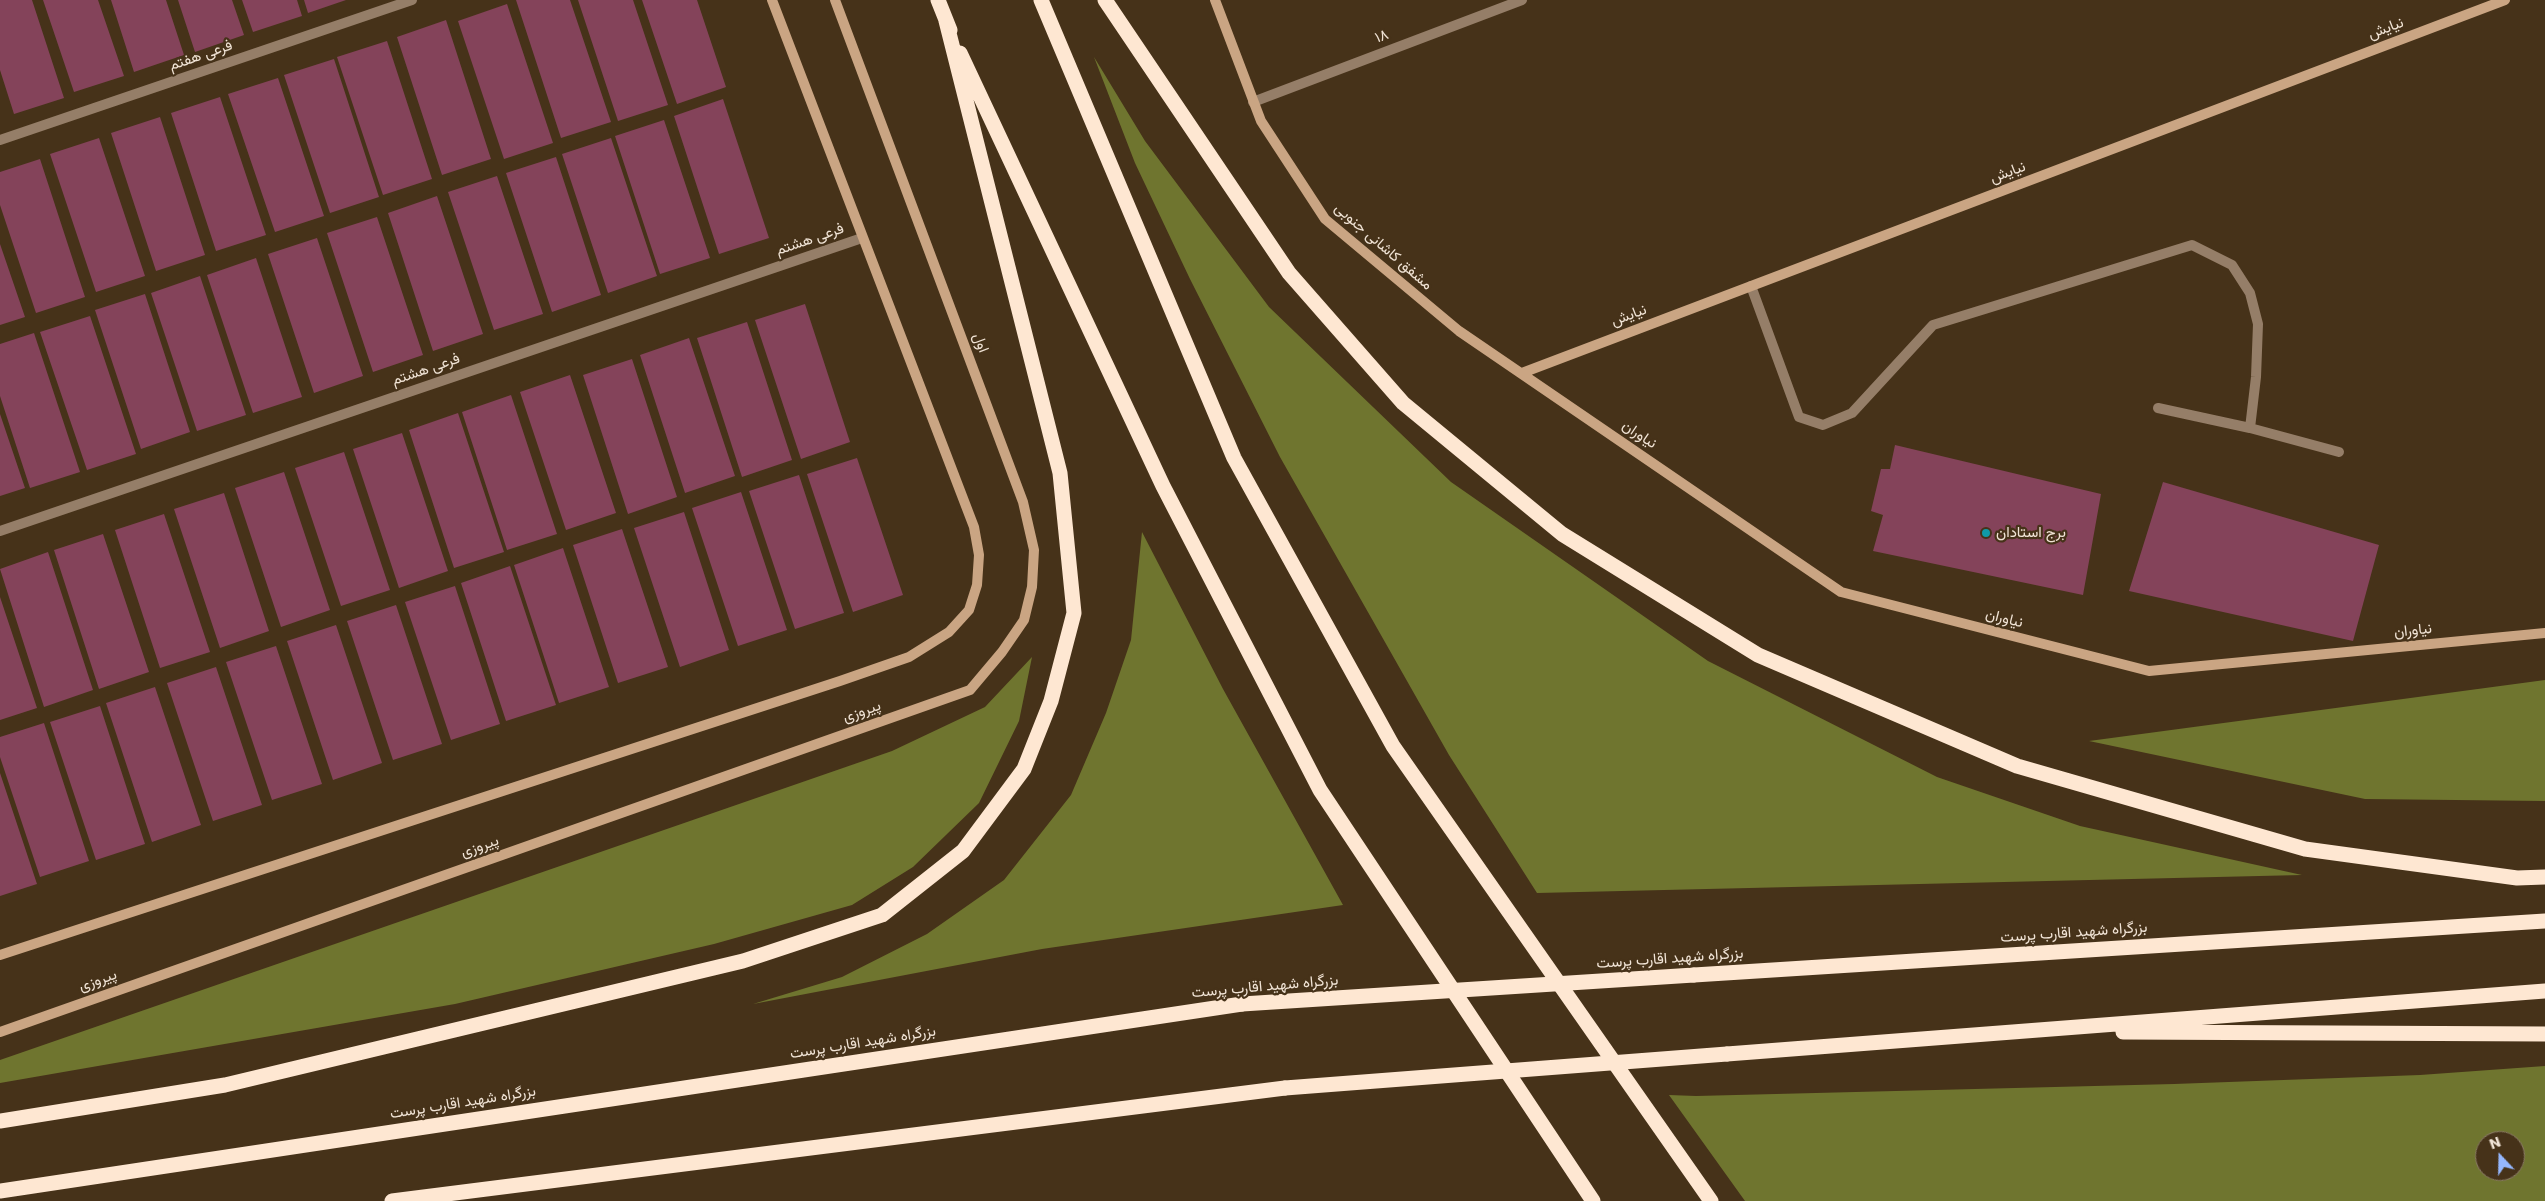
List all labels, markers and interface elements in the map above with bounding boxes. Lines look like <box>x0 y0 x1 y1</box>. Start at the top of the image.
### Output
street label: نیایش <box>2366 14 2406 44</box>
street label: ۱۸ <box>1373 26 1391 48</box>
street label: فرعی هفتم <box>167 37 235 75</box>
street label: نیایش <box>1988 158 2028 188</box>
street label: مشفق کاشانی جنوبی <box>1330 199 1436 295</box>
street label: فرعی هشتم <box>774 220 846 260</box>
street label: نیایش <box>1609 301 1649 331</box>
street label: اول <box>968 331 992 355</box>
street label: فرعی هشتم <box>390 350 462 390</box>
street label: نیاوران <box>1618 417 1660 453</box>
place label: برج استادان <box>1996 524 2066 542</box>
marker: برج استادان <box>1980 527 1992 539</box>
street label: نیاوران <box>1983 606 2025 632</box>
street label: نیاوران <box>2393 620 2433 642</box>
street label: پیروزی <box>841 697 883 727</box>
street label: پیروزی <box>459 832 501 862</box>
street label: بزرگراه شهید اقارب پرست <box>2000 919 2148 947</box>
street label: بزرگراه شهید اقارب پرست <box>1596 945 1744 973</box>
street label: پیروزی <box>77 966 119 996</box>
street label: بزرگراه شهید اقارب پرست <box>1191 972 1339 1002</box>
street label: بزرگراه شهید اقارب پرست <box>789 1023 937 1063</box>
street label: بزرگراه شهید اقارب پرست <box>389 1083 537 1123</box>
north arrow <box>2475 1131 2525 1181</box>
text: N <box>2486 1132 2503 1154</box>

